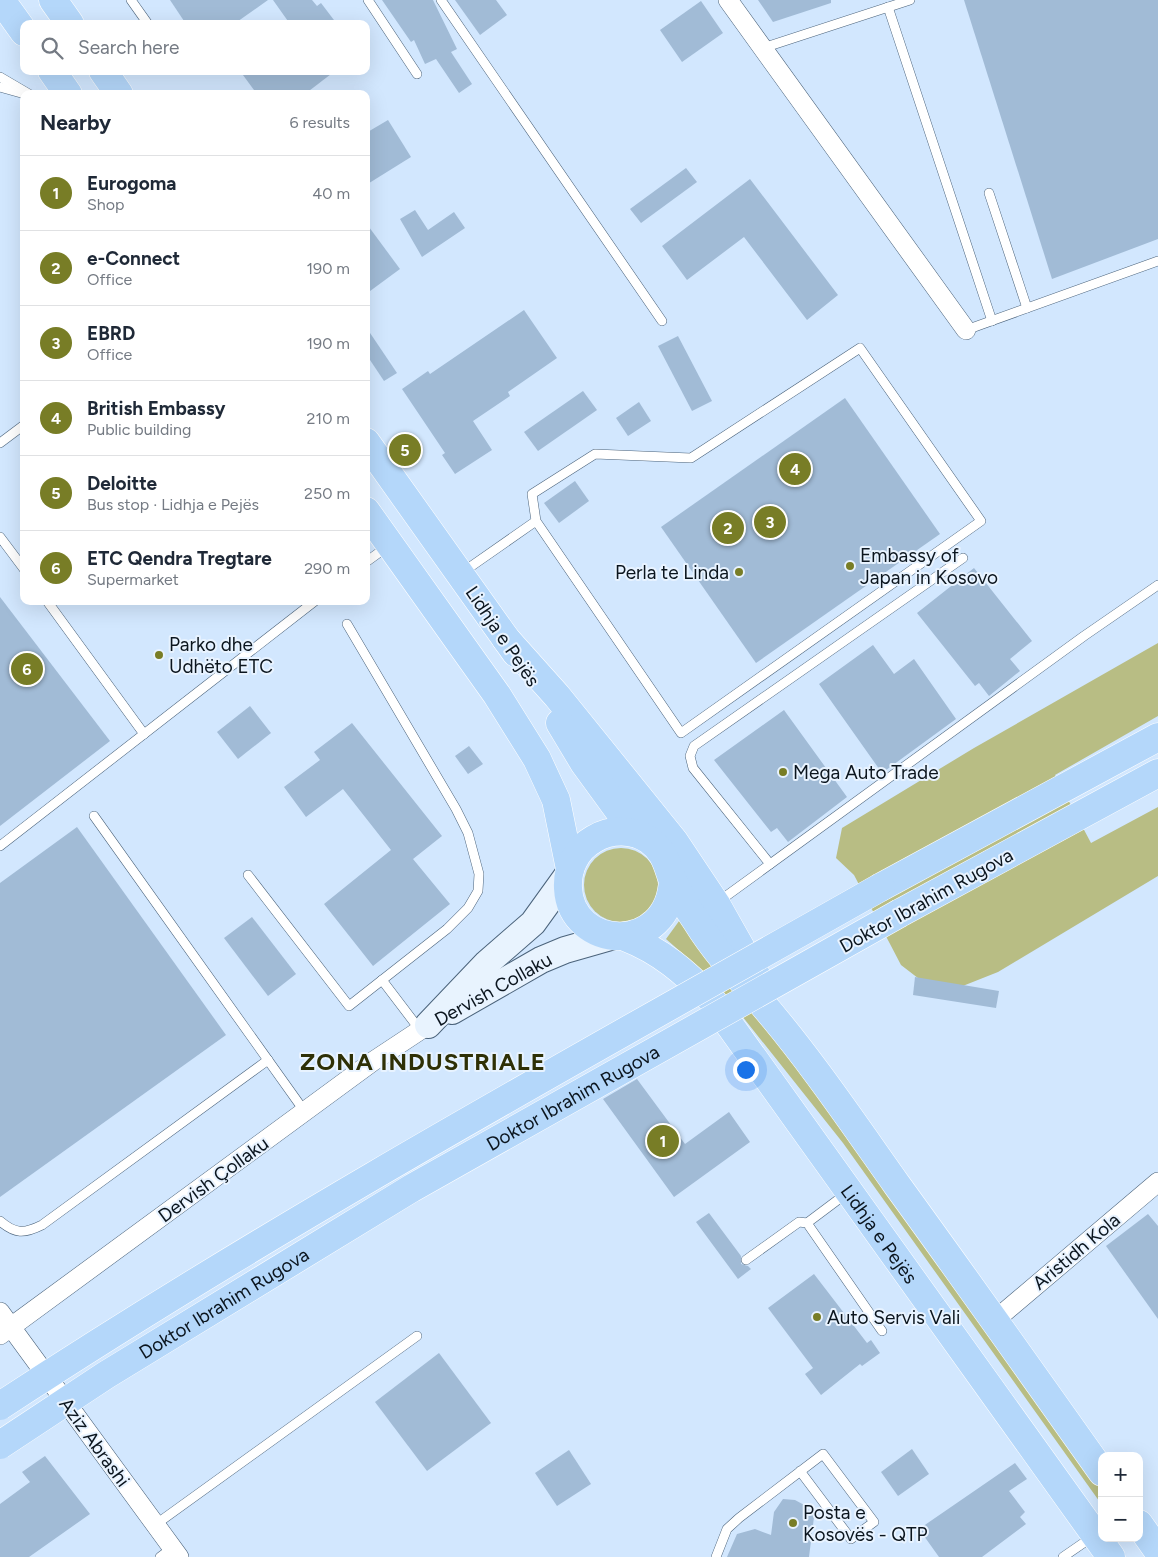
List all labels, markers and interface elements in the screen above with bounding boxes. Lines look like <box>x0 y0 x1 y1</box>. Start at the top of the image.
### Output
search box <box>20 20 370 75</box>
icon: search <box>38 34 66 62</box>
text: Search here <box>78 36 180 59</box>
text: Nearby <box>40 110 111 135</box>
text: 6 results <box>289 113 350 132</box>
text: Eurogoma <box>87 172 176 195</box>
text: 1 <box>53 184 59 203</box>
text: 40 m <box>312 184 350 203</box>
text: Shop <box>87 195 125 214</box>
text: e-Connect <box>87 247 180 270</box>
text: 2 <box>51 259 61 278</box>
text: 190 m <box>307 259 350 278</box>
text: Office <box>87 270 132 289</box>
text: EBRD <box>87 322 135 345</box>
text: 3 <box>52 334 60 353</box>
text: 190 m <box>307 334 350 353</box>
text: Office <box>87 345 132 364</box>
text: British Embassy <box>87 397 225 420</box>
text: 4 <box>51 409 61 428</box>
text: 210 m <box>307 409 350 428</box>
text: Public building <box>87 420 191 439</box>
pin: 5 <box>389 431 421 469</box>
pin: 4 <box>779 450 811 488</box>
text: Deloitte <box>87 472 157 495</box>
text: 5 <box>51 484 61 503</box>
text: 250 m <box>304 484 350 503</box>
text: Bus stop · Lidhja e Pejës <box>87 495 259 514</box>
pin: 3 <box>754 503 786 541</box>
pin: 2 <box>712 509 744 547</box>
place label: Embassy of Japan in Kosovo <box>860 544 998 589</box>
text: ETC Qendra Tregtare <box>87 547 272 570</box>
text: 6 <box>51 559 61 578</box>
text: 290 m <box>304 559 350 578</box>
marker: Embassy of Japan in Kosovo <box>844 560 856 572</box>
place label: Perla te Linda <box>615 561 729 584</box>
marker: Perla te Linda <box>733 566 745 578</box>
text: Supermarket <box>87 570 179 589</box>
street label: Lidhja e Pejës <box>461 582 545 691</box>
place label: Parko dhe Udhëto ETC <box>169 633 273 678</box>
marker: Parko dhe Udhëto ETC <box>153 649 165 661</box>
pin: 6 <box>11 650 43 688</box>
place label: Mega Auto Trade <box>793 761 939 784</box>
marker: Mega Auto Trade <box>777 766 789 778</box>
street label: Doktor Ibrahim Rugova <box>836 843 1017 958</box>
street label: Dervish Collaku <box>430 948 556 1031</box>
street label: Doktor Ibrahim Rugova <box>482 1040 663 1156</box>
district label: ZONA INDUSTRIALE <box>300 1047 546 1076</box>
your location <box>733 1057 759 1083</box>
pin: 1 <box>647 1122 679 1160</box>
street label: Dervish Çollaku <box>154 1132 273 1227</box>
street label: Lidhja e Pejës <box>836 1180 922 1288</box>
street label: Aristidh Kola <box>1028 1208 1125 1295</box>
street label: Doktor Ibrahim Rugova <box>135 1243 313 1364</box>
place label: Auto Servis Vali <box>827 1306 960 1329</box>
marker: Auto Servis Vali <box>811 1311 823 1323</box>
street label: Aziz Abrashi <box>55 1393 135 1491</box>
map controls <box>1098 1452 1143 1542</box>
button: + <box>1098 1452 1143 1497</box>
button: − <box>1098 1497 1143 1542</box>
place label: Posta e Kosovës - QTP <box>803 1501 928 1546</box>
marker: Posta e Kosovës - QTP <box>787 1517 799 1529</box>

